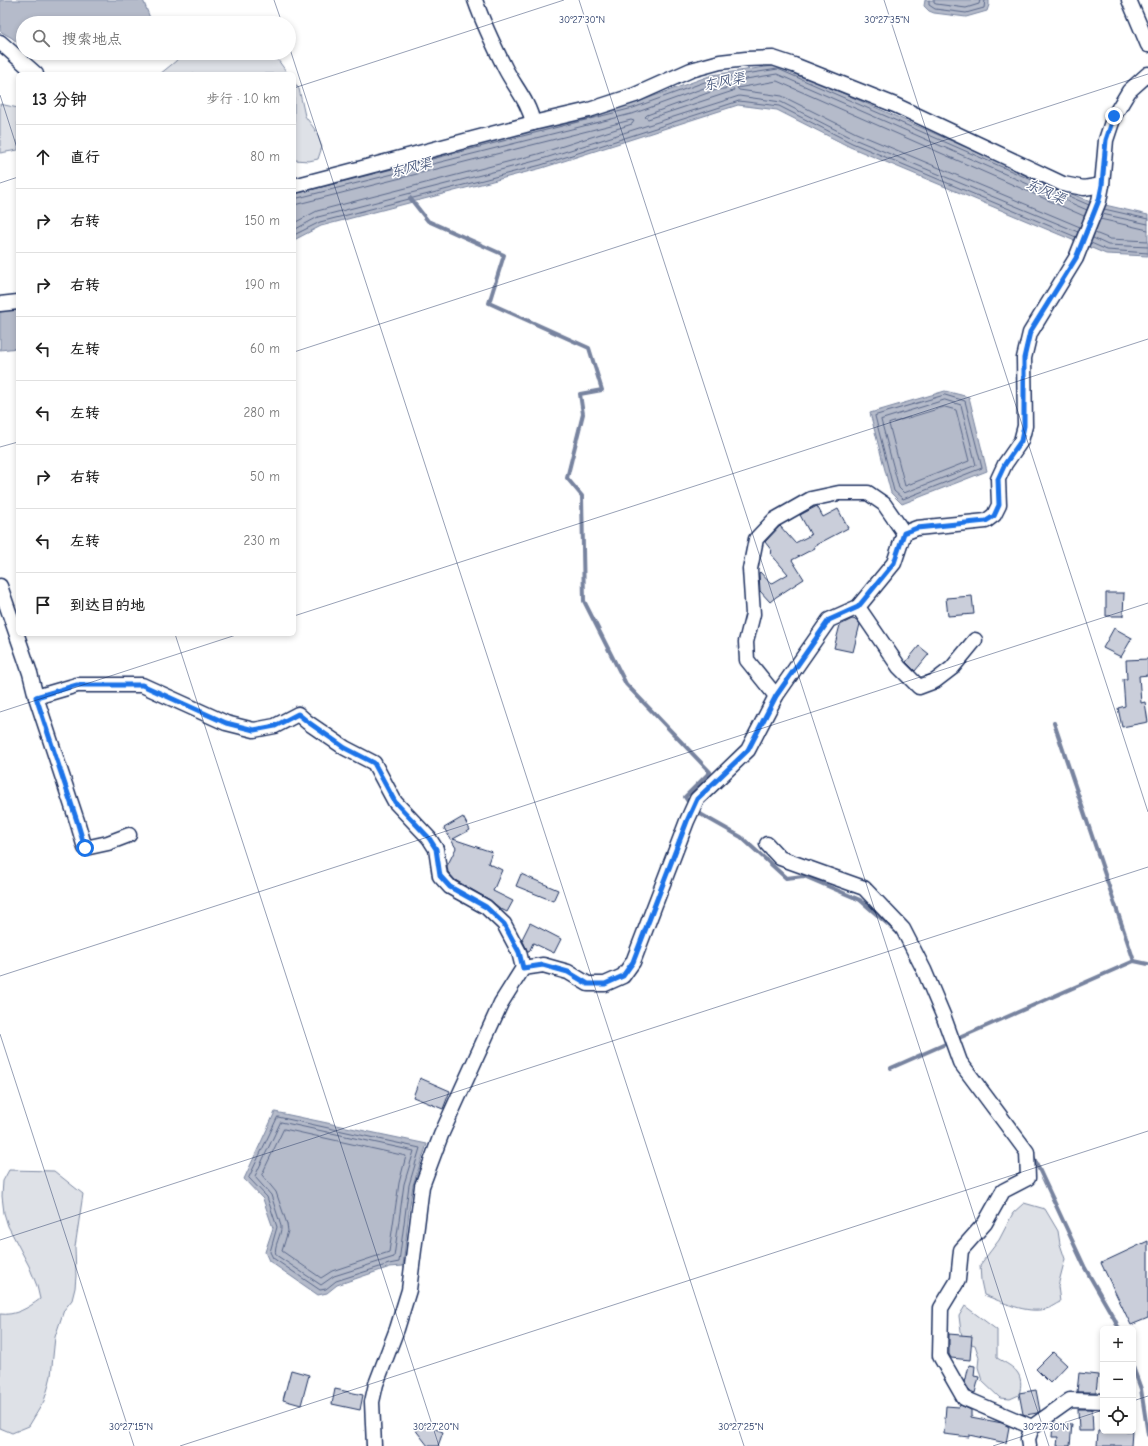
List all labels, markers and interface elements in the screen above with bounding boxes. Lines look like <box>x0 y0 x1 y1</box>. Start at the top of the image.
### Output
text: 30°27'30"N <box>559 14 605 26</box>
text: 30°27'35"N <box>864 14 910 26</box>
search box <box>16 16 296 60</box>
icon: search <box>30 27 52 49</box>
text: 搜索地点 <box>62 30 122 48</box>
water label: 东风渠 <box>702 69 747 94</box>
text: 13 分钟 <box>32 90 87 109</box>
text: 步行 · 1.0 km <box>207 91 280 106</box>
route end <box>1105 107 1123 125</box>
icon: ahead <box>32 146 54 168</box>
text: 直行 <box>70 148 100 166</box>
text: 80 m <box>250 149 280 164</box>
water label: 东风渠 <box>389 154 435 181</box>
water label: 东风渠 <box>1023 175 1069 208</box>
icon: right <box>32 210 54 232</box>
text: 右转 <box>70 212 100 230</box>
text: 150 m <box>245 213 280 228</box>
icon: right <box>32 274 54 296</box>
text: 右转 <box>70 276 100 294</box>
text: 190 m <box>245 277 280 292</box>
icon: left <box>32 338 54 360</box>
text: 左转 <box>70 340 100 358</box>
text: 60 m <box>250 341 280 356</box>
icon: left <box>32 402 54 424</box>
text: 左转 <box>70 404 100 422</box>
text: 280 m <box>243 405 280 420</box>
icon: right <box>32 466 54 488</box>
text: 右转 <box>70 468 100 486</box>
text: 50 m <box>250 469 280 484</box>
icon: left <box>32 530 54 552</box>
text: 左转 <box>70 532 100 550</box>
text: 230 m <box>244 533 280 548</box>
icon: arrive <box>32 594 54 616</box>
text: 到达目的地 <box>70 596 145 614</box>
route start <box>76 839 94 857</box>
map controls <box>1100 1326 1136 1434</box>
button: + <box>1100 1326 1136 1362</box>
button: − <box>1100 1362 1136 1398</box>
button: locate <box>1100 1398 1136 1434</box>
text: 30°27'15"N <box>109 1421 153 1433</box>
text: 30°27'20"N <box>413 1421 459 1433</box>
text: 30°27'25"N <box>718 1421 764 1433</box>
text: 30°27'30"N <box>1023 1421 1069 1433</box>

